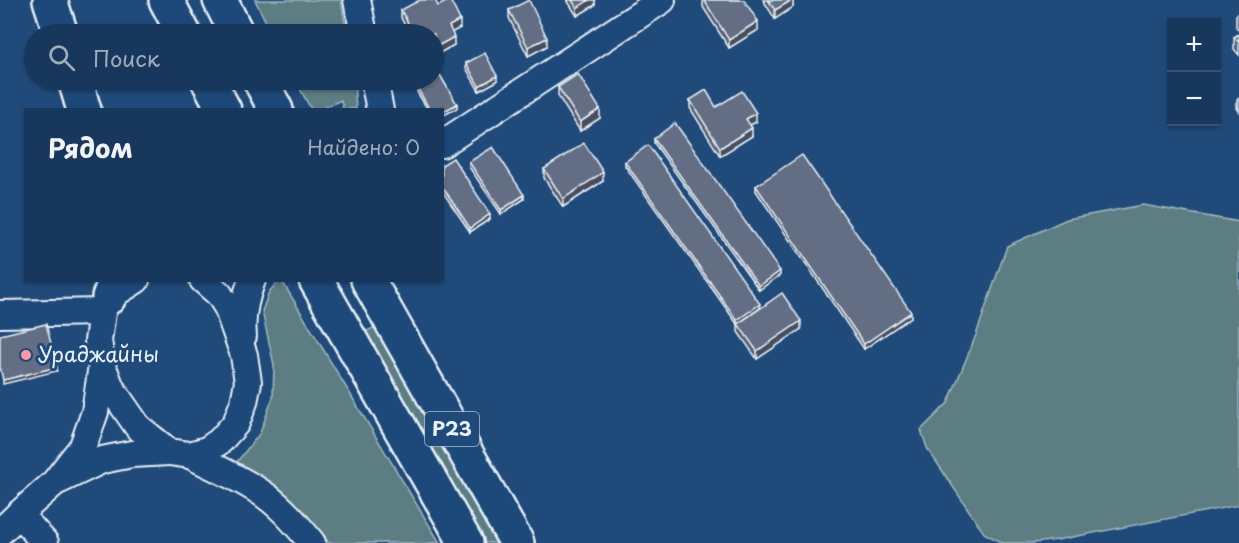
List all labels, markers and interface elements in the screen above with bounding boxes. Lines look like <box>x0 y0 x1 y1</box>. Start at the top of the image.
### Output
map controls <box>1167 18 1221 126</box>
button: + <box>1167 18 1221 72</box>
search box <box>24 24 444 90</box>
icon: search <box>45 41 78 74</box>
text: Поиск <box>93 41 160 74</box>
button: − <box>1167 72 1221 126</box>
text: Рядом <box>48 128 133 167</box>
text: Найдено: 0 <box>307 132 420 162</box>
place label: Ураджайны <box>38 337 159 369</box>
marker: Ураджайны <box>19 348 33 362</box>
road number: Р23 <box>425 412 479 446</box>

